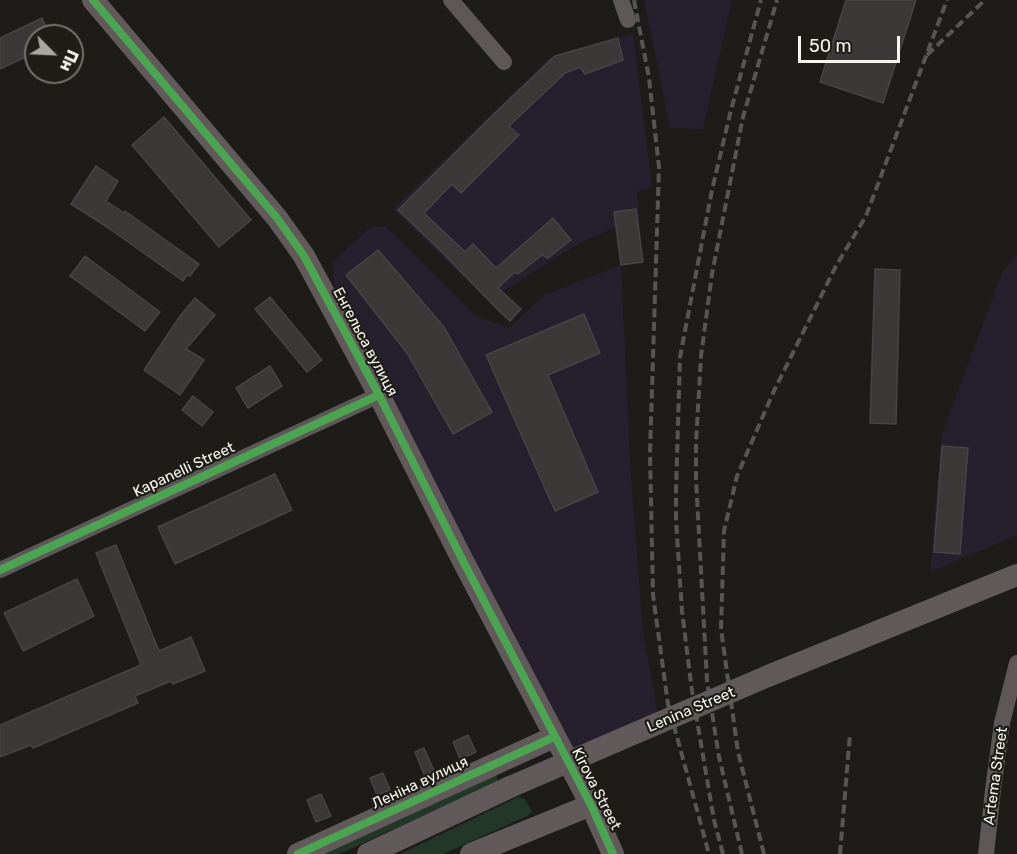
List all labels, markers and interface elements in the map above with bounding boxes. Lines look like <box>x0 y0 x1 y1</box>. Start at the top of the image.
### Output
north arrow <box>24 24 84 84</box>
scale bar <box>801 24 903 62</box>
text: 50 m <box>809 35 852 57</box>
text: Пн <box>56 47 82 75</box>
street label: Енгельса вулиця <box>329 284 401 400</box>
street label: Kapanelli Street <box>130 439 238 501</box>
street label: Lenina Street <box>644 683 738 737</box>
street label: Artema Street <box>980 726 1012 826</box>
street label: Kirova Street <box>568 745 624 833</box>
street label: Леніна вулиця <box>369 753 471 813</box>

